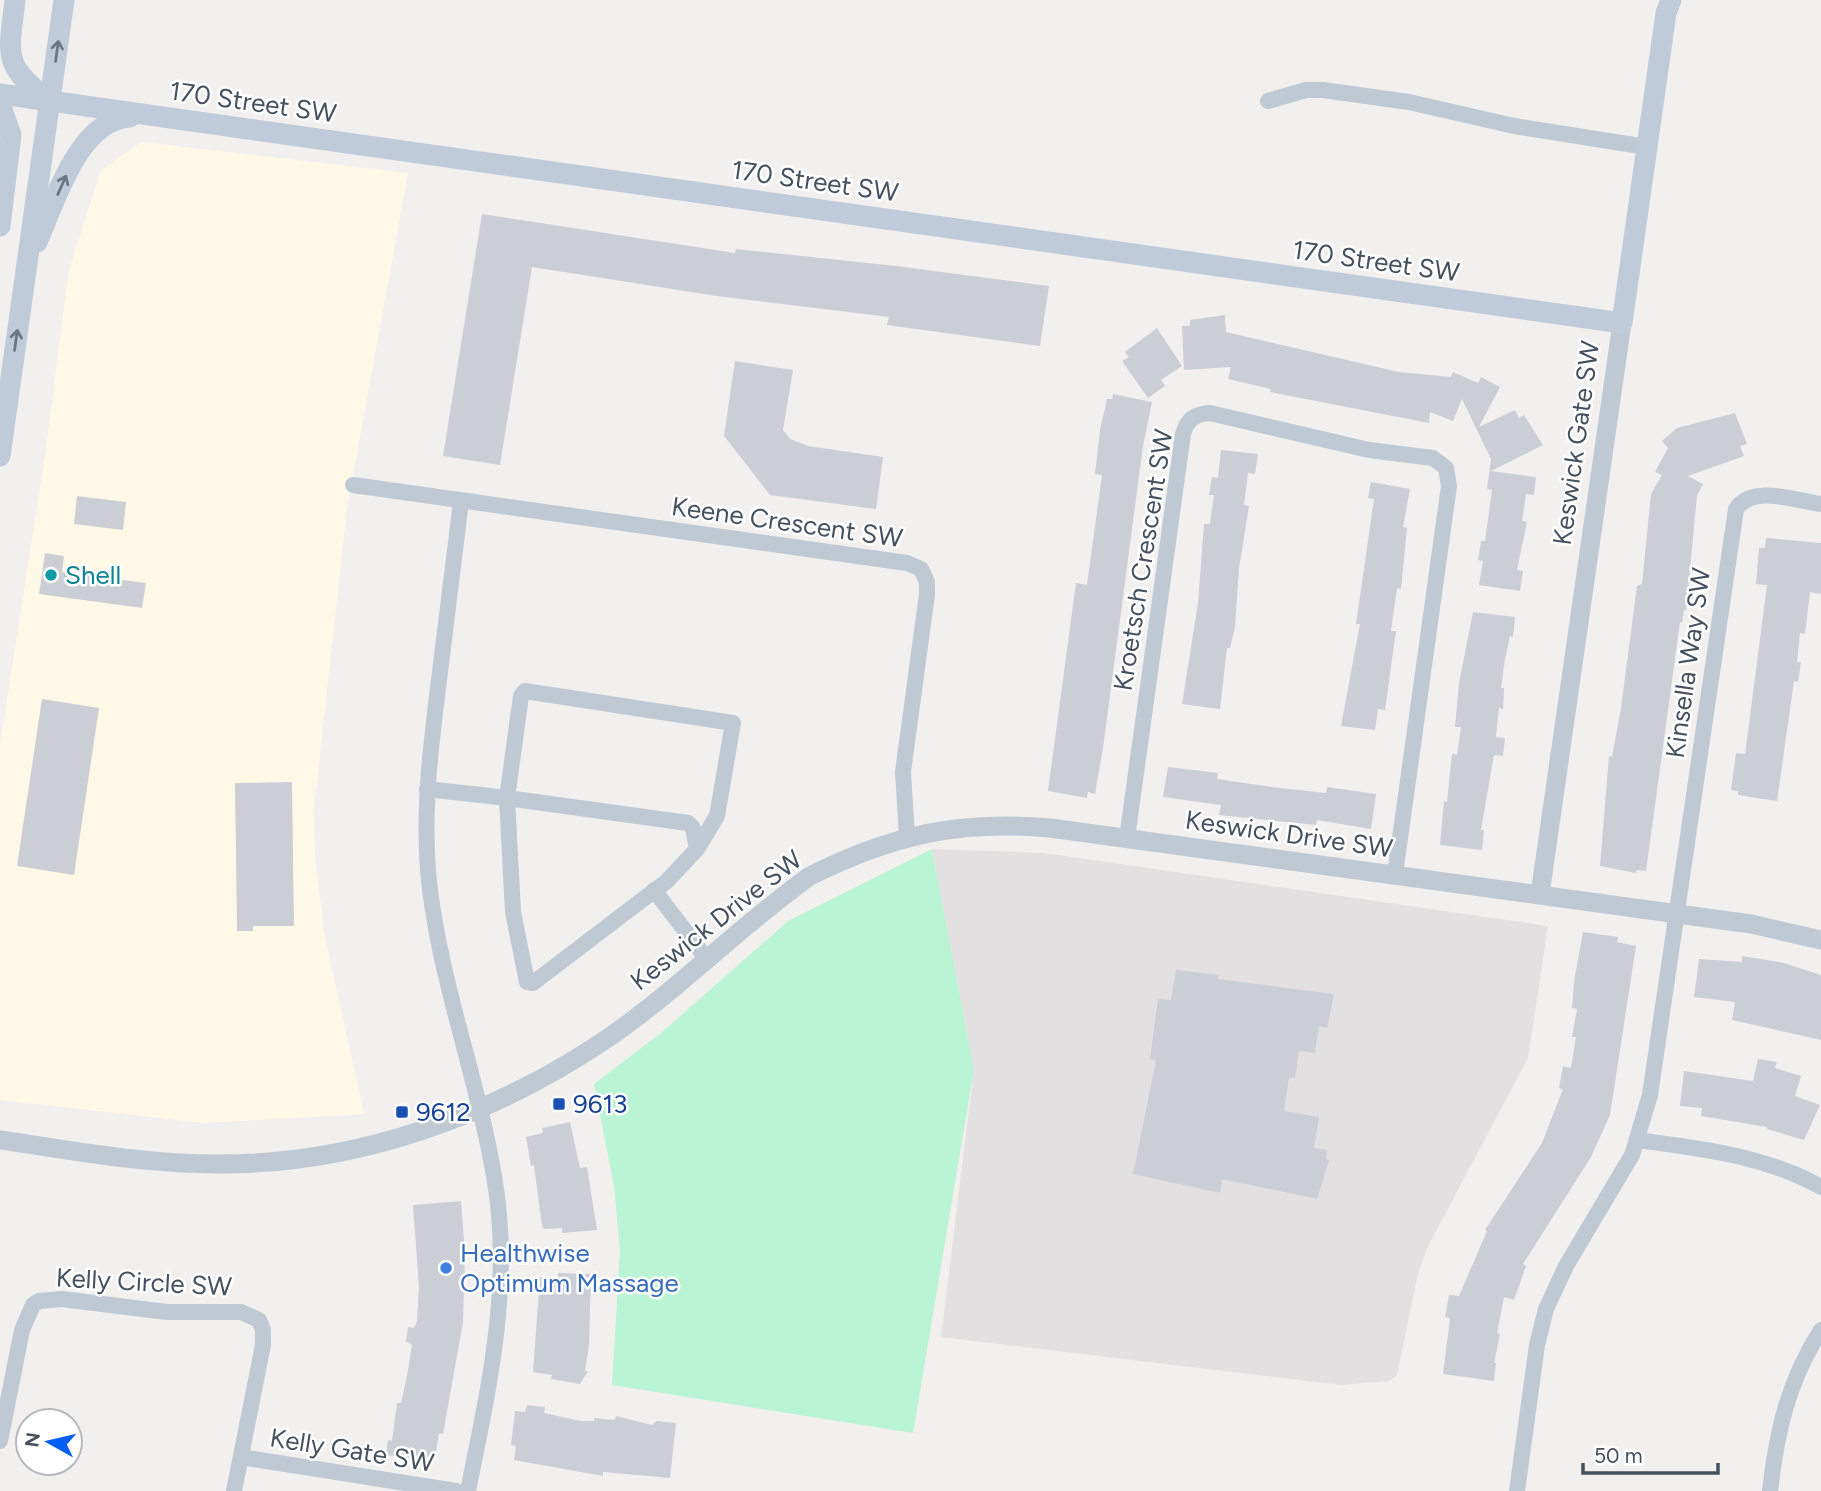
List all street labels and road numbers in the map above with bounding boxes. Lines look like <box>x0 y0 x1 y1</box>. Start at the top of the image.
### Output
street label: 170 Street SW <box>168 74 338 130</box>
street label: 170 Street SW <box>730 153 900 209</box>
street label: 170 Street SW <box>1291 233 1461 289</box>
street label: Keswick Gate SW <box>1546 339 1606 547</box>
street label: Kroetsch Crescent SW <box>1106 427 1180 693</box>
street label: Keene Crescent SW <box>669 490 905 554</box>
street label: Kinsella Way SW <box>1659 566 1717 760</box>
street label: Keswick Drive SW <box>1183 804 1395 864</box>
street label: Keswick Drive SW <box>624 843 808 997</box>
street label: Kelly Circle SW <box>55 1261 233 1303</box>
street label: Kelly Gate SW <box>268 1421 436 1479</box>

